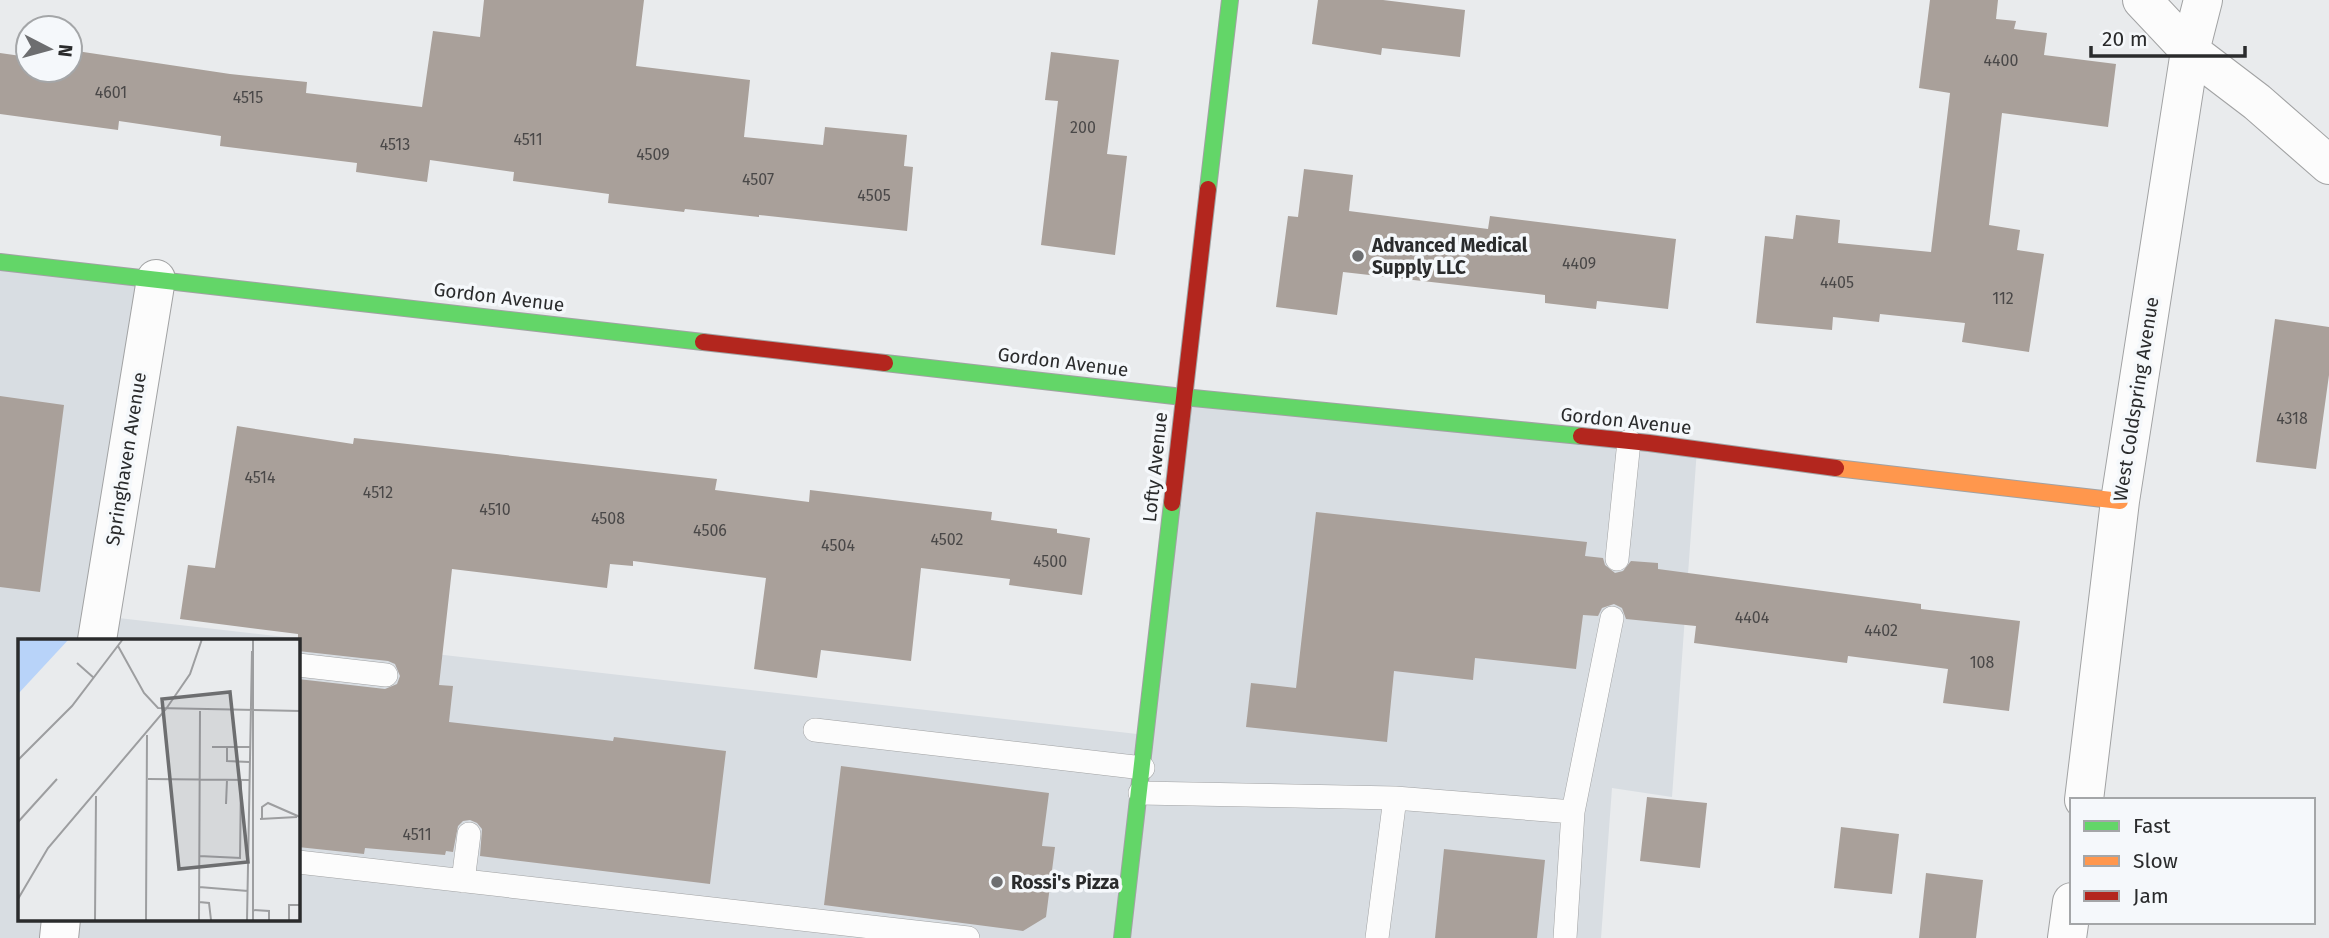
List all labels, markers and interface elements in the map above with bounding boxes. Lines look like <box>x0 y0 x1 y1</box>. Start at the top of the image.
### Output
north arrow <box>14 14 84 84</box>
scale bar <box>2091 14 2245 58</box>
text: 20 m <box>2102 26 2148 52</box>
text: N <box>53 43 78 58</box>
house number: 4400 <box>1984 51 2019 70</box>
house number: 4601 <box>95 83 127 102</box>
house number: 4515 <box>233 88 263 107</box>
house number: 200 <box>1070 118 1096 137</box>
house number: 4511 <box>513 130 543 149</box>
house number: 4513 <box>380 135 410 154</box>
house number: 4509 <box>636 145 670 164</box>
house number: 4507 <box>742 170 774 189</box>
house number: 4505 <box>857 186 891 205</box>
place label: Advanced Medical Supply LLC <box>1371 234 1528 279</box>
marker: Advanced Medical Supply LLC <box>1350 248 1366 264</box>
house number: 4409 <box>1562 254 1596 273</box>
house number: 4405 <box>1820 273 1854 292</box>
street label: Gordon Avenue <box>432 278 566 316</box>
house number: 112 <box>1992 289 2014 308</box>
street label: West Coldspring Avenue <box>2108 295 2164 503</box>
street label: Gordon Avenue <box>996 343 1130 381</box>
street label: Springhaven Avenue <box>101 371 151 547</box>
street label: Gordon Avenue <box>1559 403 1693 439</box>
house number: 4318 <box>2276 409 2308 428</box>
street label: Lofty Avenue <box>1138 411 1172 523</box>
house number: 4514 <box>245 468 276 487</box>
house number: 4512 <box>363 483 393 502</box>
house number: 4510 <box>479 500 511 519</box>
house number: 4508 <box>591 509 625 528</box>
house number: 4506 <box>693 521 727 540</box>
house number: 4502 <box>930 530 964 549</box>
house number: 4504 <box>821 536 855 555</box>
house number: 4500 <box>1033 552 1067 571</box>
house number: 4404 <box>1735 608 1770 627</box>
house number: 4402 <box>1864 621 1898 640</box>
inset map <box>18 639 299 920</box>
house number: 108 <box>1970 653 1995 672</box>
legend <box>2070 798 2315 924</box>
text: Fast <box>2133 813 2171 839</box>
house number: 4511 <box>402 825 432 844</box>
text: Slow <box>2133 848 2178 874</box>
place label: Rossi's Pizza <box>1011 871 1119 894</box>
marker: Rossi's Pizza <box>989 874 1005 890</box>
text: Jam <box>2133 883 2169 909</box>

